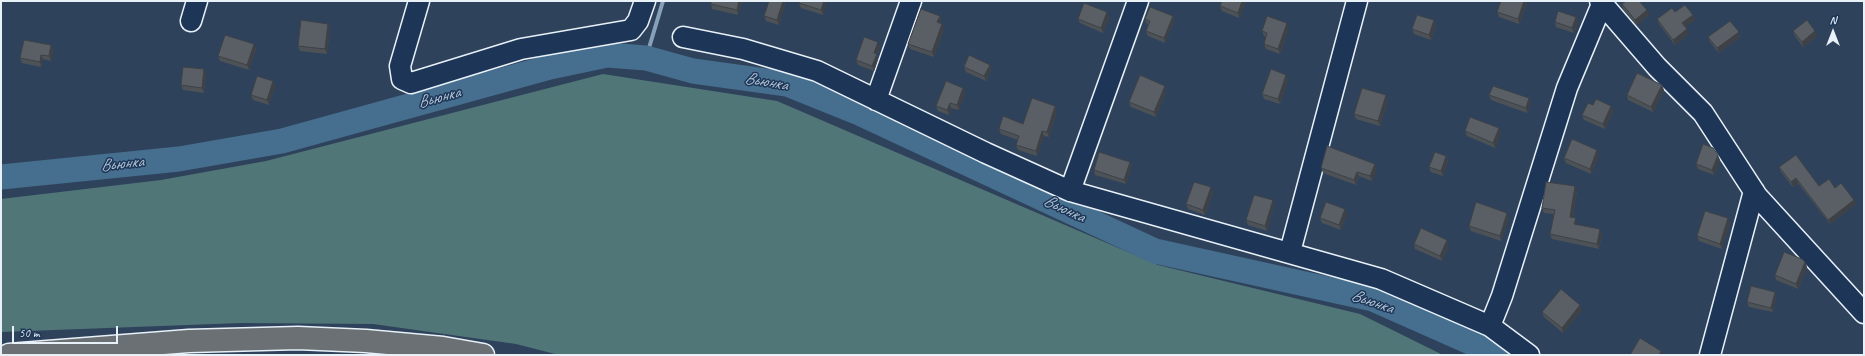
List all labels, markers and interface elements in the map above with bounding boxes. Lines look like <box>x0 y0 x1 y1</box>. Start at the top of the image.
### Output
north arrow <box>1813 12 1853 52</box>
text: N <box>1830 13 1836 27</box>
water label: Вьюнка <box>743 68 789 96</box>
water label: Вьюнка <box>416 83 462 113</box>
water label: Вьюнка <box>100 152 144 176</box>
water label: Вьюнка <box>1040 191 1088 227</box>
water label: Вьюнка <box>1348 285 1396 319</box>
scale bar <box>14 318 120 344</box>
text: 50 m <box>19 325 39 341</box>

